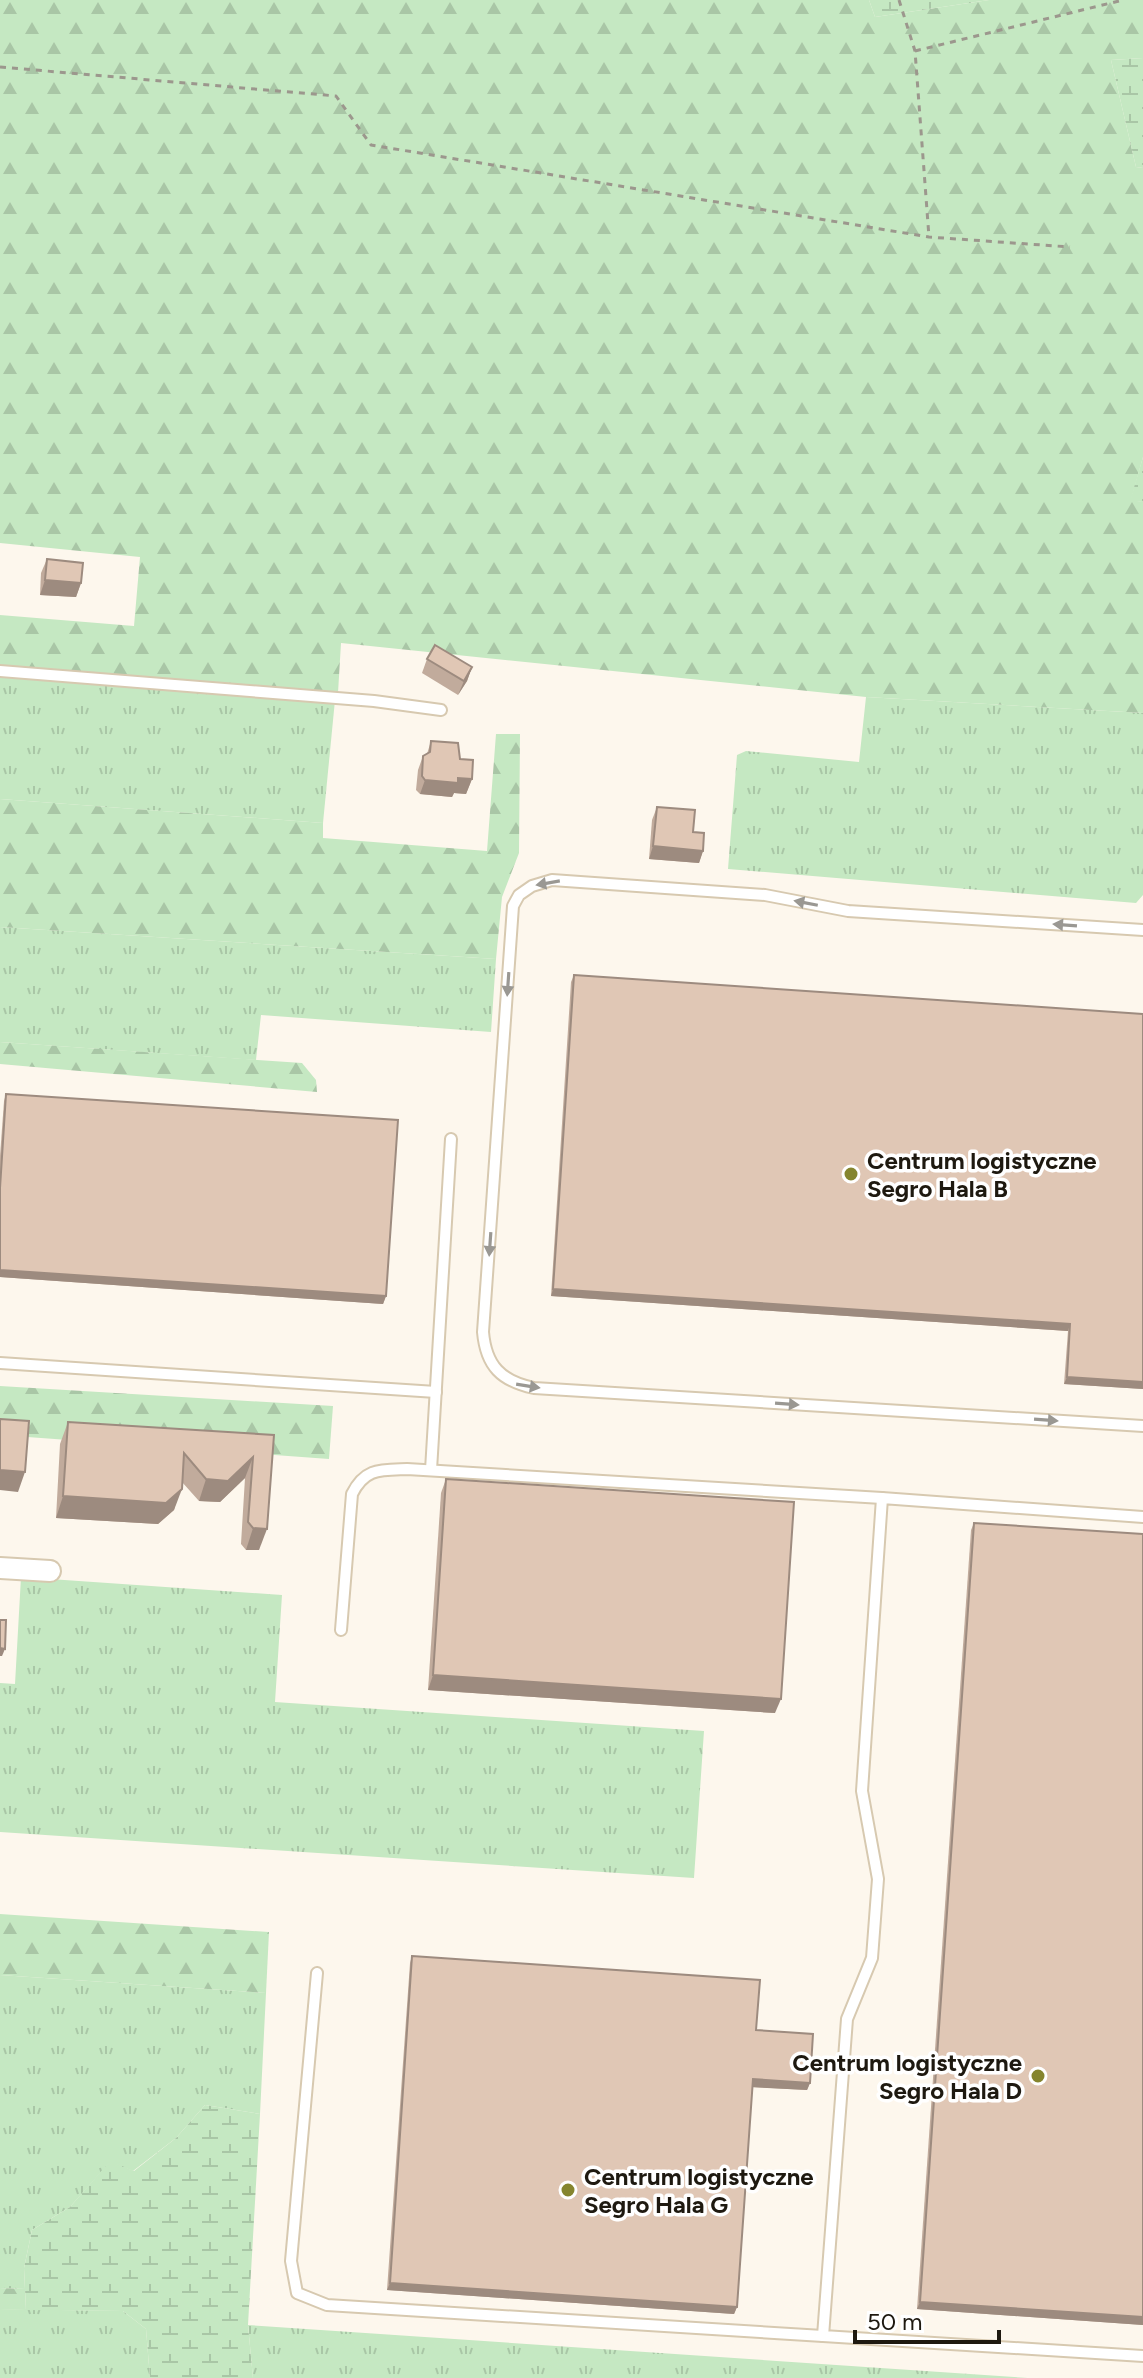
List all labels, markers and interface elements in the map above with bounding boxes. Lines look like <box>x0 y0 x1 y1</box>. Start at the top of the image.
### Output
one-way arrow <box>535 877 560 889</box>
one-way arrow <box>794 896 819 908</box>
one-way arrow <box>1052 918 1077 931</box>
one-way arrow <box>501 972 514 997</box>
place label: Centrum logistyczne Segro Hala B <box>867 1146 1097 1203</box>
marker: Centrum logistyczne Segro Hala B <box>842 1165 860 1183</box>
one-way arrow <box>483 1232 496 1257</box>
one-way arrow <box>515 1380 540 1393</box>
one-way arrow <box>775 1397 800 1410</box>
one-way arrow <box>1034 1414 1059 1427</box>
place label: Centrum logistyczne Segro Hala D <box>792 2048 1022 2105</box>
marker: Centrum logistyczne Segro Hala D <box>1029 2067 1047 2085</box>
place label: Centrum logistyczne Segro Hala G <box>584 2162 814 2219</box>
marker: Centrum logistyczne Segro Hala G <box>559 2181 577 2199</box>
scale bar <box>855 2294 999 2344</box>
text: 50 m <box>867 2307 923 2336</box>

